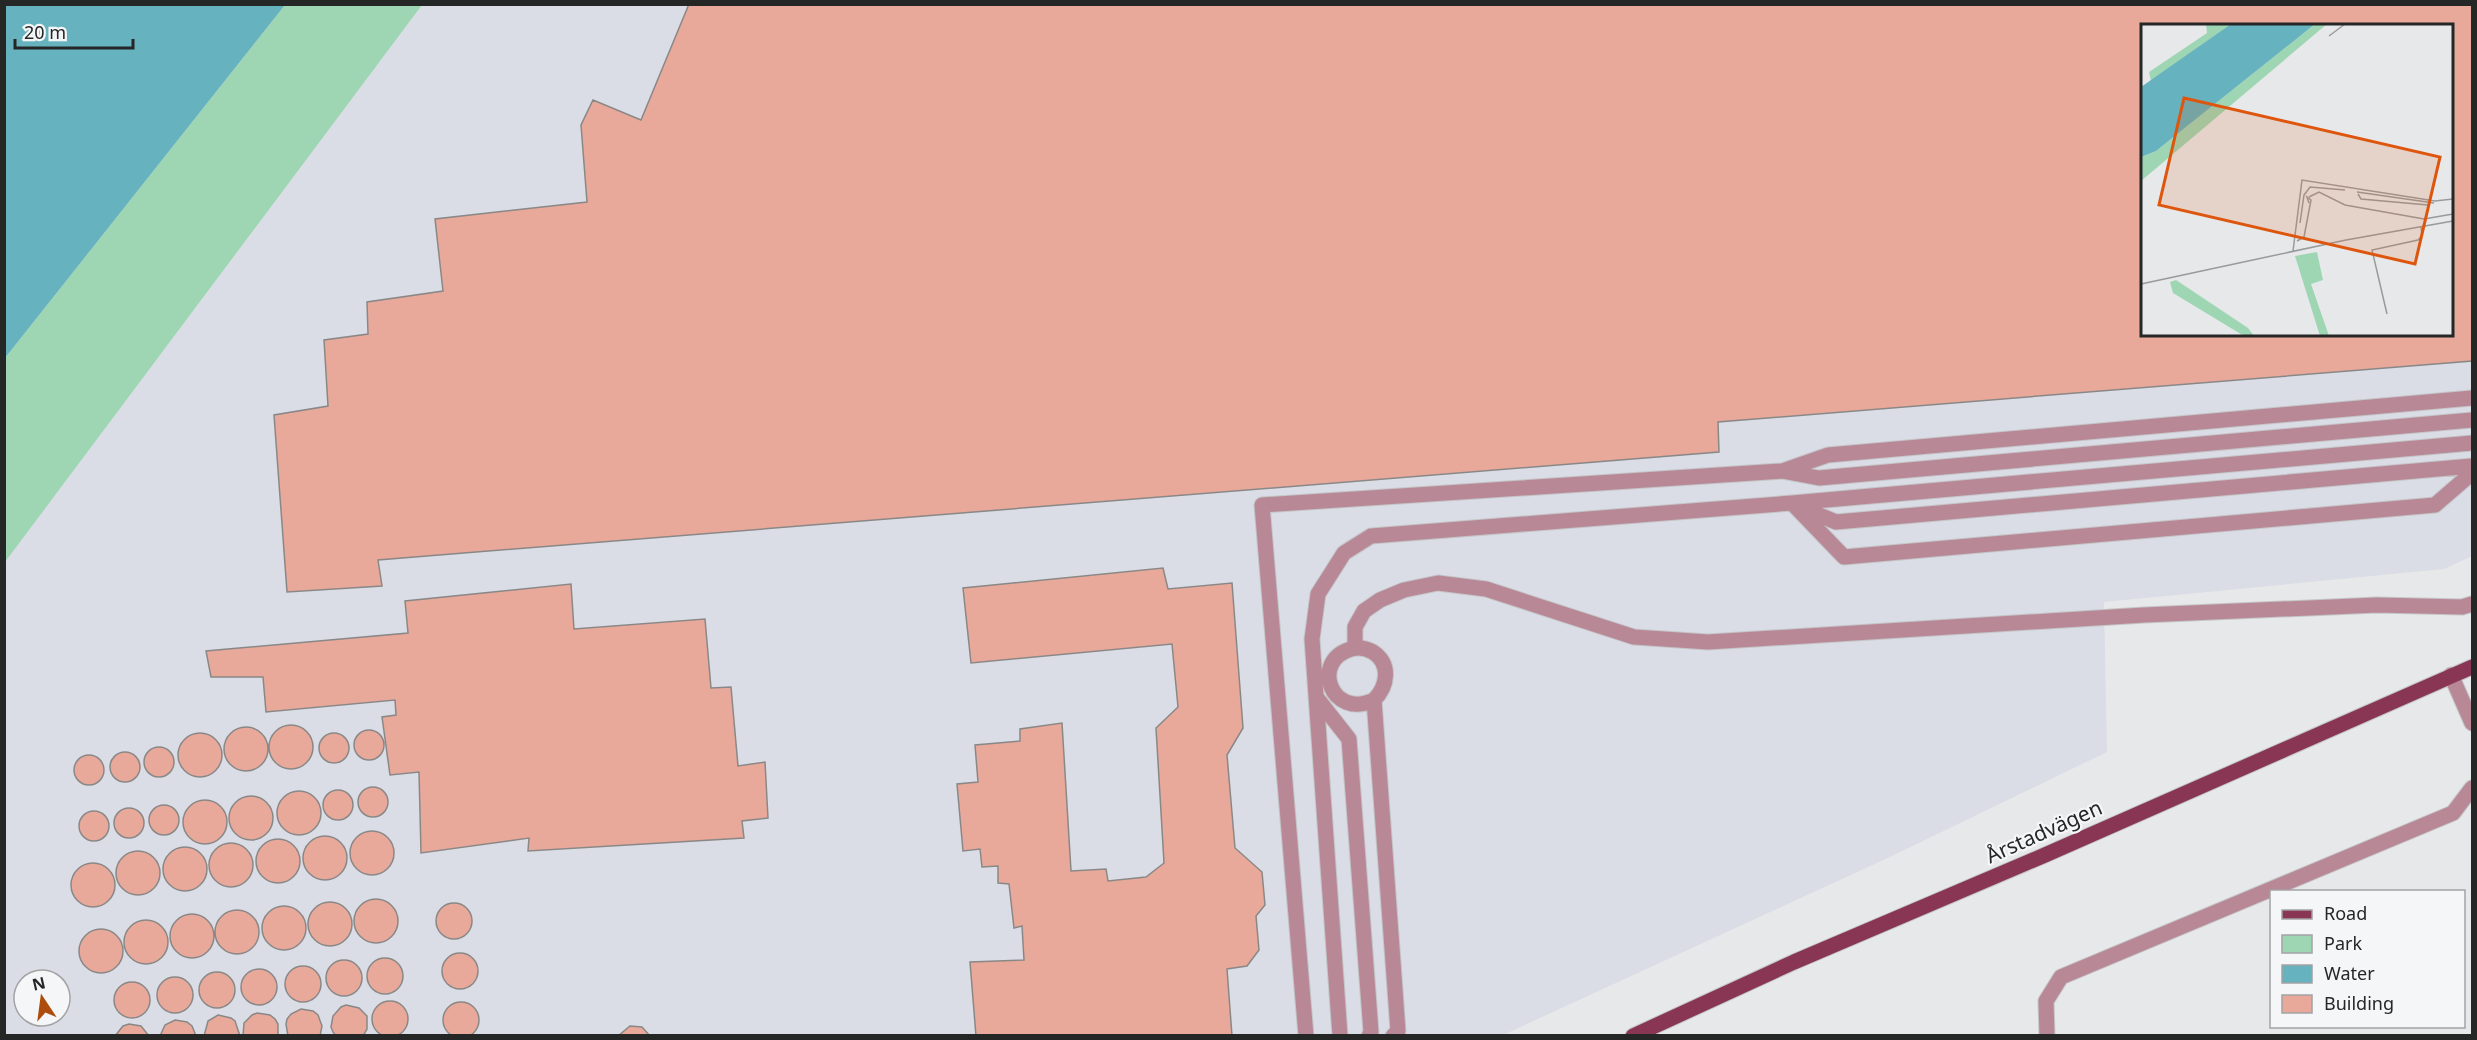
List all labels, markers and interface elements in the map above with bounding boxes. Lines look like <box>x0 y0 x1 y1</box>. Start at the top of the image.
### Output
scale bar <box>15 12 134 50</box>
text: 20 m <box>24 20 66 44</box>
inset map <box>2141 24 2453 336</box>
street label: Årstadvägen <box>1981 793 2106 869</box>
legend <box>2270 890 2465 1028</box>
text: Road <box>2324 901 2367 925</box>
text: Park <box>2324 931 2362 955</box>
text: Water <box>2324 961 2375 985</box>
north arrow <box>12 968 72 1028</box>
text: N <box>30 971 47 996</box>
text: Building <box>2324 991 2394 1015</box>

